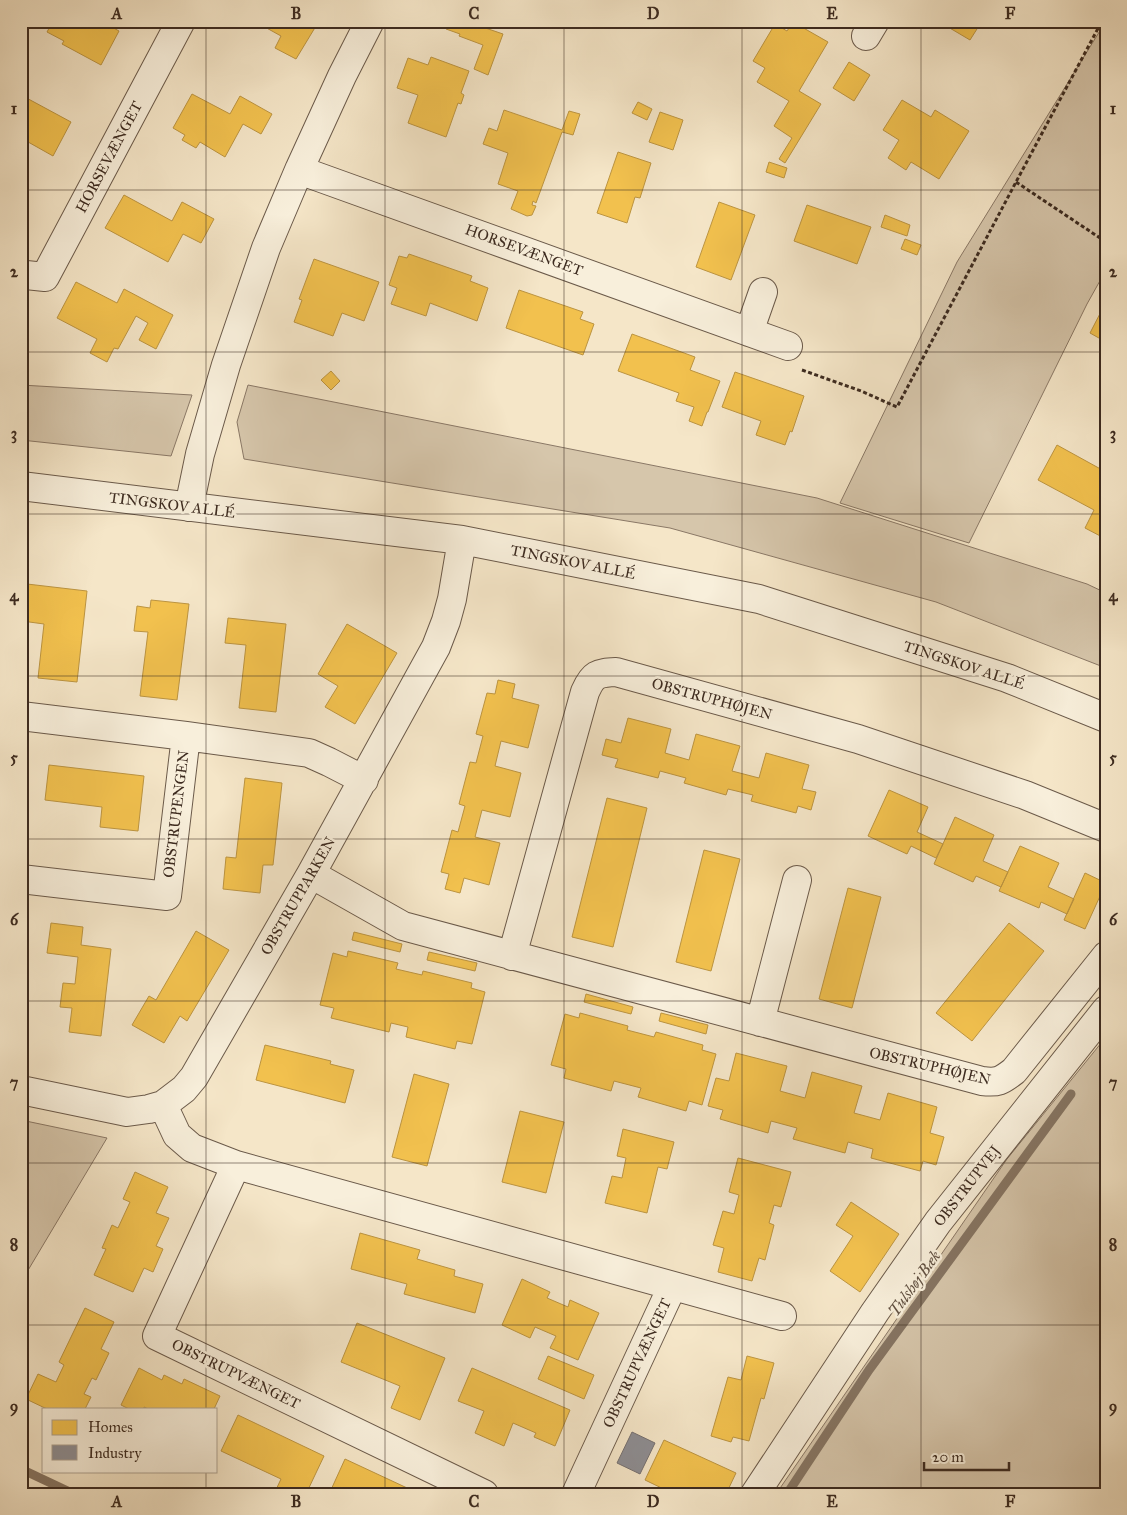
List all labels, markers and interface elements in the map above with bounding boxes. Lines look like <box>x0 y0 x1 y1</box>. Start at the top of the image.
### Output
text: A <box>111 4 123 23</box>
text: B <box>291 4 301 23</box>
text: C <box>469 4 480 23</box>
text: D <box>647 4 660 23</box>
text: E <box>826 4 838 23</box>
text: F <box>1005 4 1016 23</box>
street label: HORSEVÆNGET <box>72 98 146 216</box>
text: 1 <box>11 99 18 118</box>
text: 1 <box>1110 99 1117 118</box>
street label: HORSEVÆNGET <box>463 220 585 280</box>
text: 2 <box>10 262 19 281</box>
text: 2 <box>1109 262 1118 281</box>
text: 3 <box>11 424 17 444</box>
text: 3 <box>1110 424 1116 444</box>
street label: TINGSKOV ALLÉ <box>108 487 236 522</box>
street label: TINGSKOV ALLÉ <box>509 540 637 583</box>
text: 4 <box>10 586 20 606</box>
text: 4 <box>1109 586 1119 606</box>
street label: TINGSKOV ALLÉ <box>901 636 1028 693</box>
street label: OBSTRUPHØJEN <box>649 674 775 725</box>
text: 5 <box>10 748 18 767</box>
text: 5 <box>1109 748 1117 767</box>
street label: OBSTRUPENGEN <box>159 749 193 879</box>
street label: OBSTRUPPARKEN <box>257 833 339 958</box>
text: 6 <box>10 910 19 929</box>
text: 6 <box>1109 910 1118 929</box>
street label: OBSTRUPHØJEN <box>867 1043 993 1090</box>
text: 7 <box>10 1073 19 1092</box>
text: 7 <box>1109 1073 1118 1092</box>
street label: OBSTRUPVEJ <box>930 1142 1005 1231</box>
text: 8 <box>10 1235 18 1254</box>
text: 8 <box>1109 1235 1117 1254</box>
water label: Tulshøj Bæk <box>884 1247 945 1320</box>
street label: OBSTRUPVÆNGET <box>599 1295 675 1431</box>
street label: OBSTRUPVÆNGET <box>169 1335 303 1413</box>
text: 9 <box>10 1397 18 1417</box>
text: 9 <box>1109 1397 1117 1417</box>
legend <box>42 1408 218 1472</box>
text: Homes <box>88 1418 133 1436</box>
scale bar <box>924 1440 1010 1472</box>
text: Industry <box>88 1444 142 1462</box>
text: 20 m <box>932 1448 964 1466</box>
text: A <box>111 1492 123 1511</box>
text: B <box>291 1492 301 1511</box>
text: C <box>469 1492 480 1511</box>
text: D <box>647 1492 660 1511</box>
text: E <box>826 1492 838 1511</box>
text: F <box>1005 1492 1016 1511</box>

